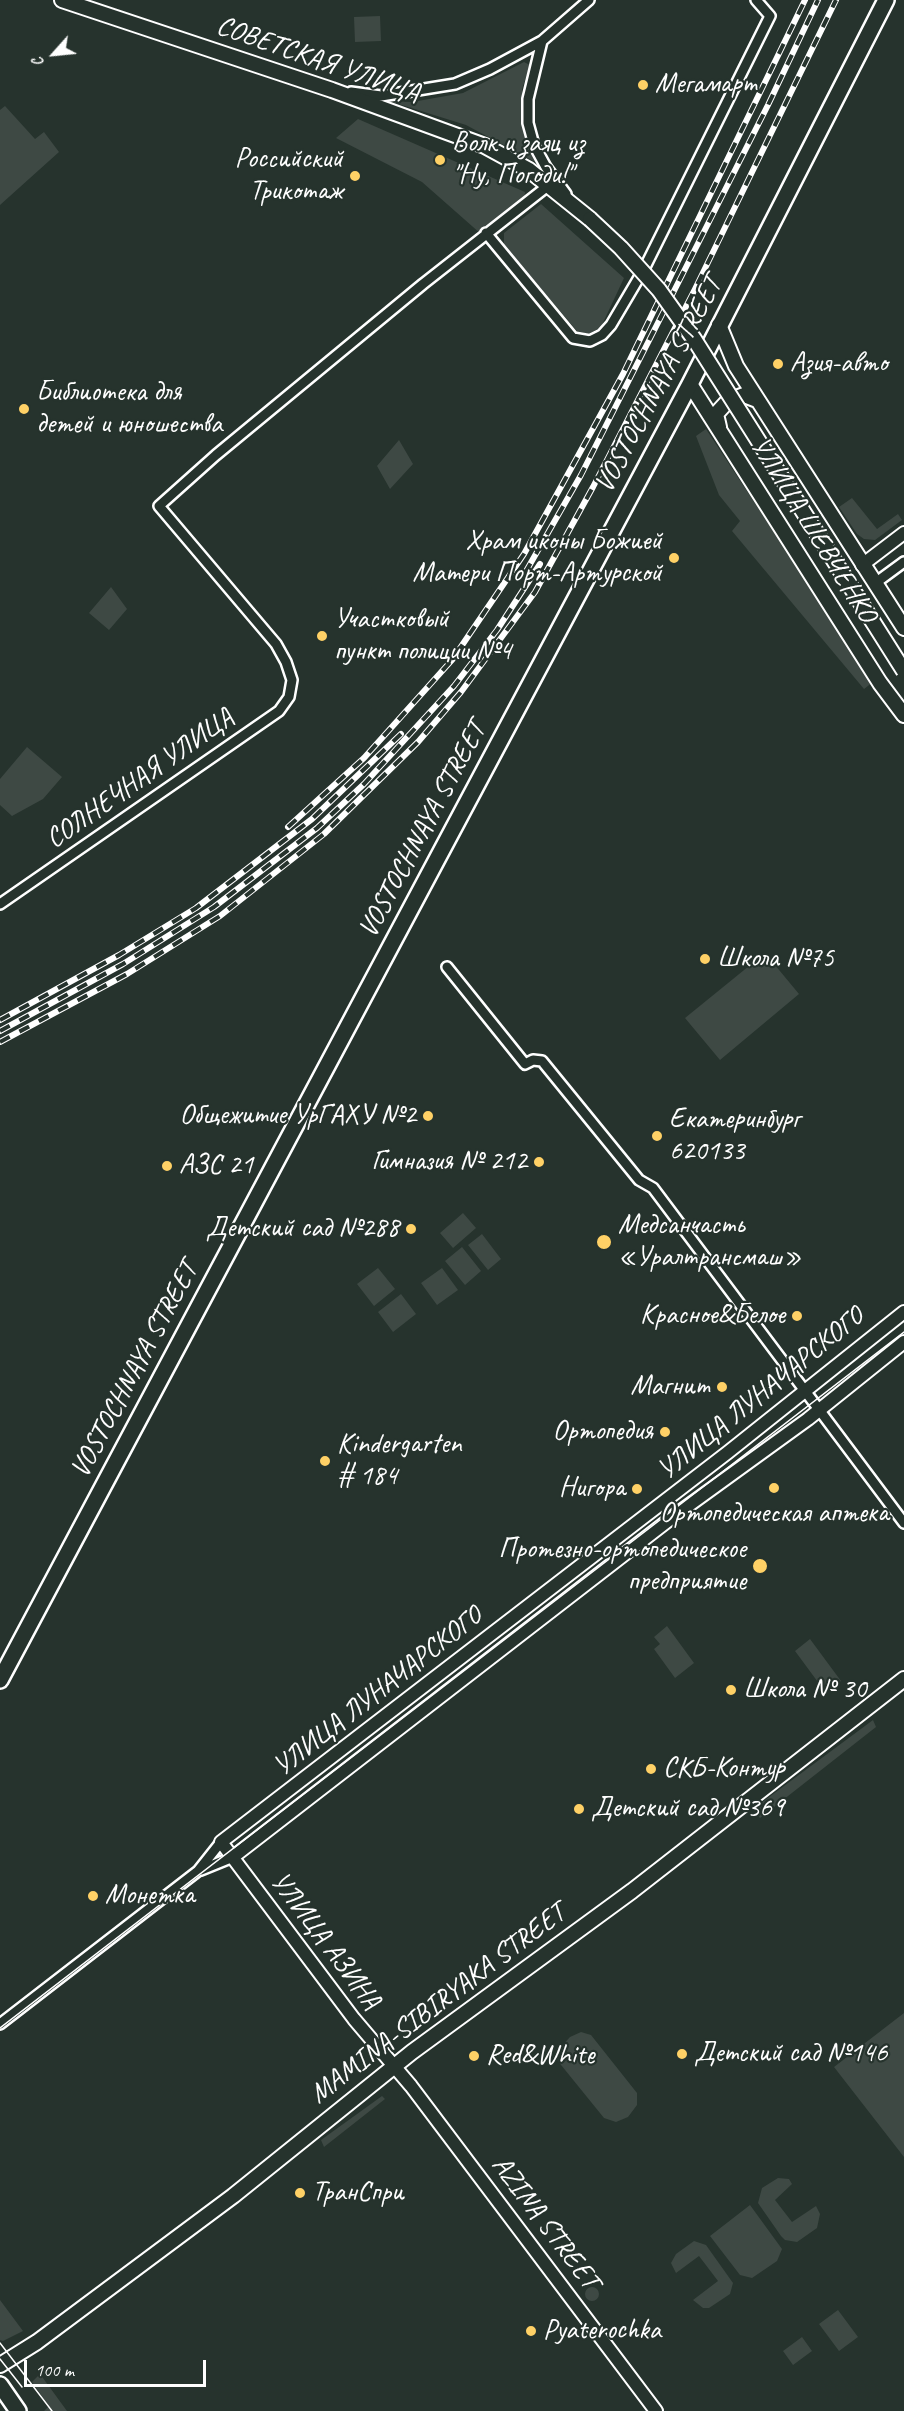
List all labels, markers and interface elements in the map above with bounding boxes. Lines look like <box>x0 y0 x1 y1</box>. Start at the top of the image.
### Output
street label: СОВЕТСКАЯ УЛИЦА <box>212 9 424 111</box>
north arrow <box>24 24 84 84</box>
text: С <box>27 54 49 70</box>
place label: Мегамарт <box>655 68 756 102</box>
marker: Мегамарт <box>636 78 650 92</box>
place label: Волк и заяц из "Ну, Погоди!" <box>452 127 584 193</box>
place label: Российский Трикотаж <box>235 143 343 209</box>
marker: Волк и заяц из "Ну, Погоди!" <box>433 153 447 167</box>
marker: Российский Трикотаж <box>348 169 362 183</box>
street label: VOSTOCHNAYA STREET <box>588 271 730 499</box>
place label: Азия-авто <box>790 347 888 381</box>
marker: Азия-авто <box>771 357 785 371</box>
place label: Библиотека для детей и юношества <box>36 376 222 442</box>
marker: Библиотека для детей и юношества <box>17 402 31 416</box>
street label: УЛИЦА ШЕВЧЕНКО <box>742 431 884 629</box>
place label: Храм иконы Божией Матери Порт-Артурской <box>413 525 662 591</box>
marker: Храм иконы Божией Матери Порт-Артурской <box>667 551 681 565</box>
place label: Участковый пункт полиции №4 <box>334 603 511 669</box>
marker: Участковый пункт полиции №4 <box>315 629 329 643</box>
street label: СОЛНЕЧНАЯ УЛИЦА <box>40 702 240 856</box>
street label: VOSTOCHNAYA STREET <box>352 716 494 944</box>
place label: Школа №75 <box>717 942 834 976</box>
marker: Школа №75 <box>698 952 712 966</box>
place label: Общежитие УрГАХУ №2 <box>180 1099 416 1133</box>
place label: Екатеринбург 620133 <box>669 1103 800 1169</box>
marker: Общежитие УрГАХУ №2 <box>421 1109 435 1123</box>
marker: Екатеринбург 620133 <box>650 1129 664 1143</box>
place label: Гимназия № 212 <box>372 1145 527 1179</box>
place label: АЗС 21 <box>179 1149 253 1183</box>
marker: Гимназия № 212 <box>532 1155 546 1169</box>
marker: АЗС 21 <box>160 1159 174 1173</box>
place label: Медсанчасть «Уралтрансмаш» <box>618 1209 802 1275</box>
place label: Детский сад №288 <box>206 1212 399 1246</box>
marker: Детский сад №288 <box>404 1222 418 1236</box>
marker: Медсанчасть «Уралтрансмаш» <box>595 1233 613 1251</box>
street label: VOSTOCHNAYA STREET <box>64 1256 206 1484</box>
place label: Красное&Белое <box>640 1299 785 1333</box>
street label: УЛИЦА ЛУНАЧАРСКОГО <box>651 1300 871 1488</box>
marker: Красное&Белое <box>790 1309 804 1323</box>
place label: Магнит <box>630 1370 710 1404</box>
marker: Магнит <box>715 1380 729 1394</box>
place label: Ортопедия <box>553 1415 653 1449</box>
marker: Ортопедия <box>658 1425 672 1439</box>
place label: Kindergarten # 184 <box>337 1428 462 1494</box>
marker: Kindergarten # 184 <box>318 1454 332 1468</box>
place label: Нигора <box>559 1472 625 1506</box>
marker: Ортопедическая аптека <box>767 1481 781 1495</box>
marker: Нигора <box>630 1482 644 1496</box>
place label: Ортопедическая аптека <box>659 1497 889 1531</box>
place label: Протезно-ортопедическое предприятие <box>498 1533 746 1599</box>
marker: Протезно-ортопедическое предприятие <box>751 1557 769 1575</box>
street label: УЛИЦА ЛУНАЧАРСКОГО <box>267 1600 489 1784</box>
place label: Школа № 30 <box>743 1673 867 1707</box>
marker: Школа № 30 <box>724 1683 738 1697</box>
place label: СКБ-Контур <box>663 1752 785 1786</box>
marker: СКБ-Контур <box>644 1762 658 1776</box>
place label: Детский сад №369 <box>591 1792 784 1826</box>
marker: Детский сад №369 <box>572 1802 586 1816</box>
street label: УЛИЦА АЗИНА <box>262 1866 388 2016</box>
place label: Монетка <box>105 1879 195 1913</box>
marker: Монетка <box>86 1889 100 1903</box>
street label: MAMINA-SIBIRYAKA STREET <box>303 1897 573 2111</box>
place label: Детский сад №146 <box>694 2037 887 2071</box>
place label: Red&White <box>486 2039 594 2073</box>
marker: Детский сад №146 <box>675 2047 689 2061</box>
marker: Red&White <box>467 2049 481 2063</box>
street label: AZINA STREET <box>484 2150 606 2296</box>
place label: ТранСпри <box>312 2176 403 2210</box>
marker: ТранСпри <box>293 2186 307 2200</box>
place label: Pyaterochka <box>543 2314 661 2348</box>
marker: Pyaterochka <box>524 2324 538 2338</box>
scale bar <box>27 2348 208 2386</box>
text: 100 m <box>35 2359 74 2381</box>

